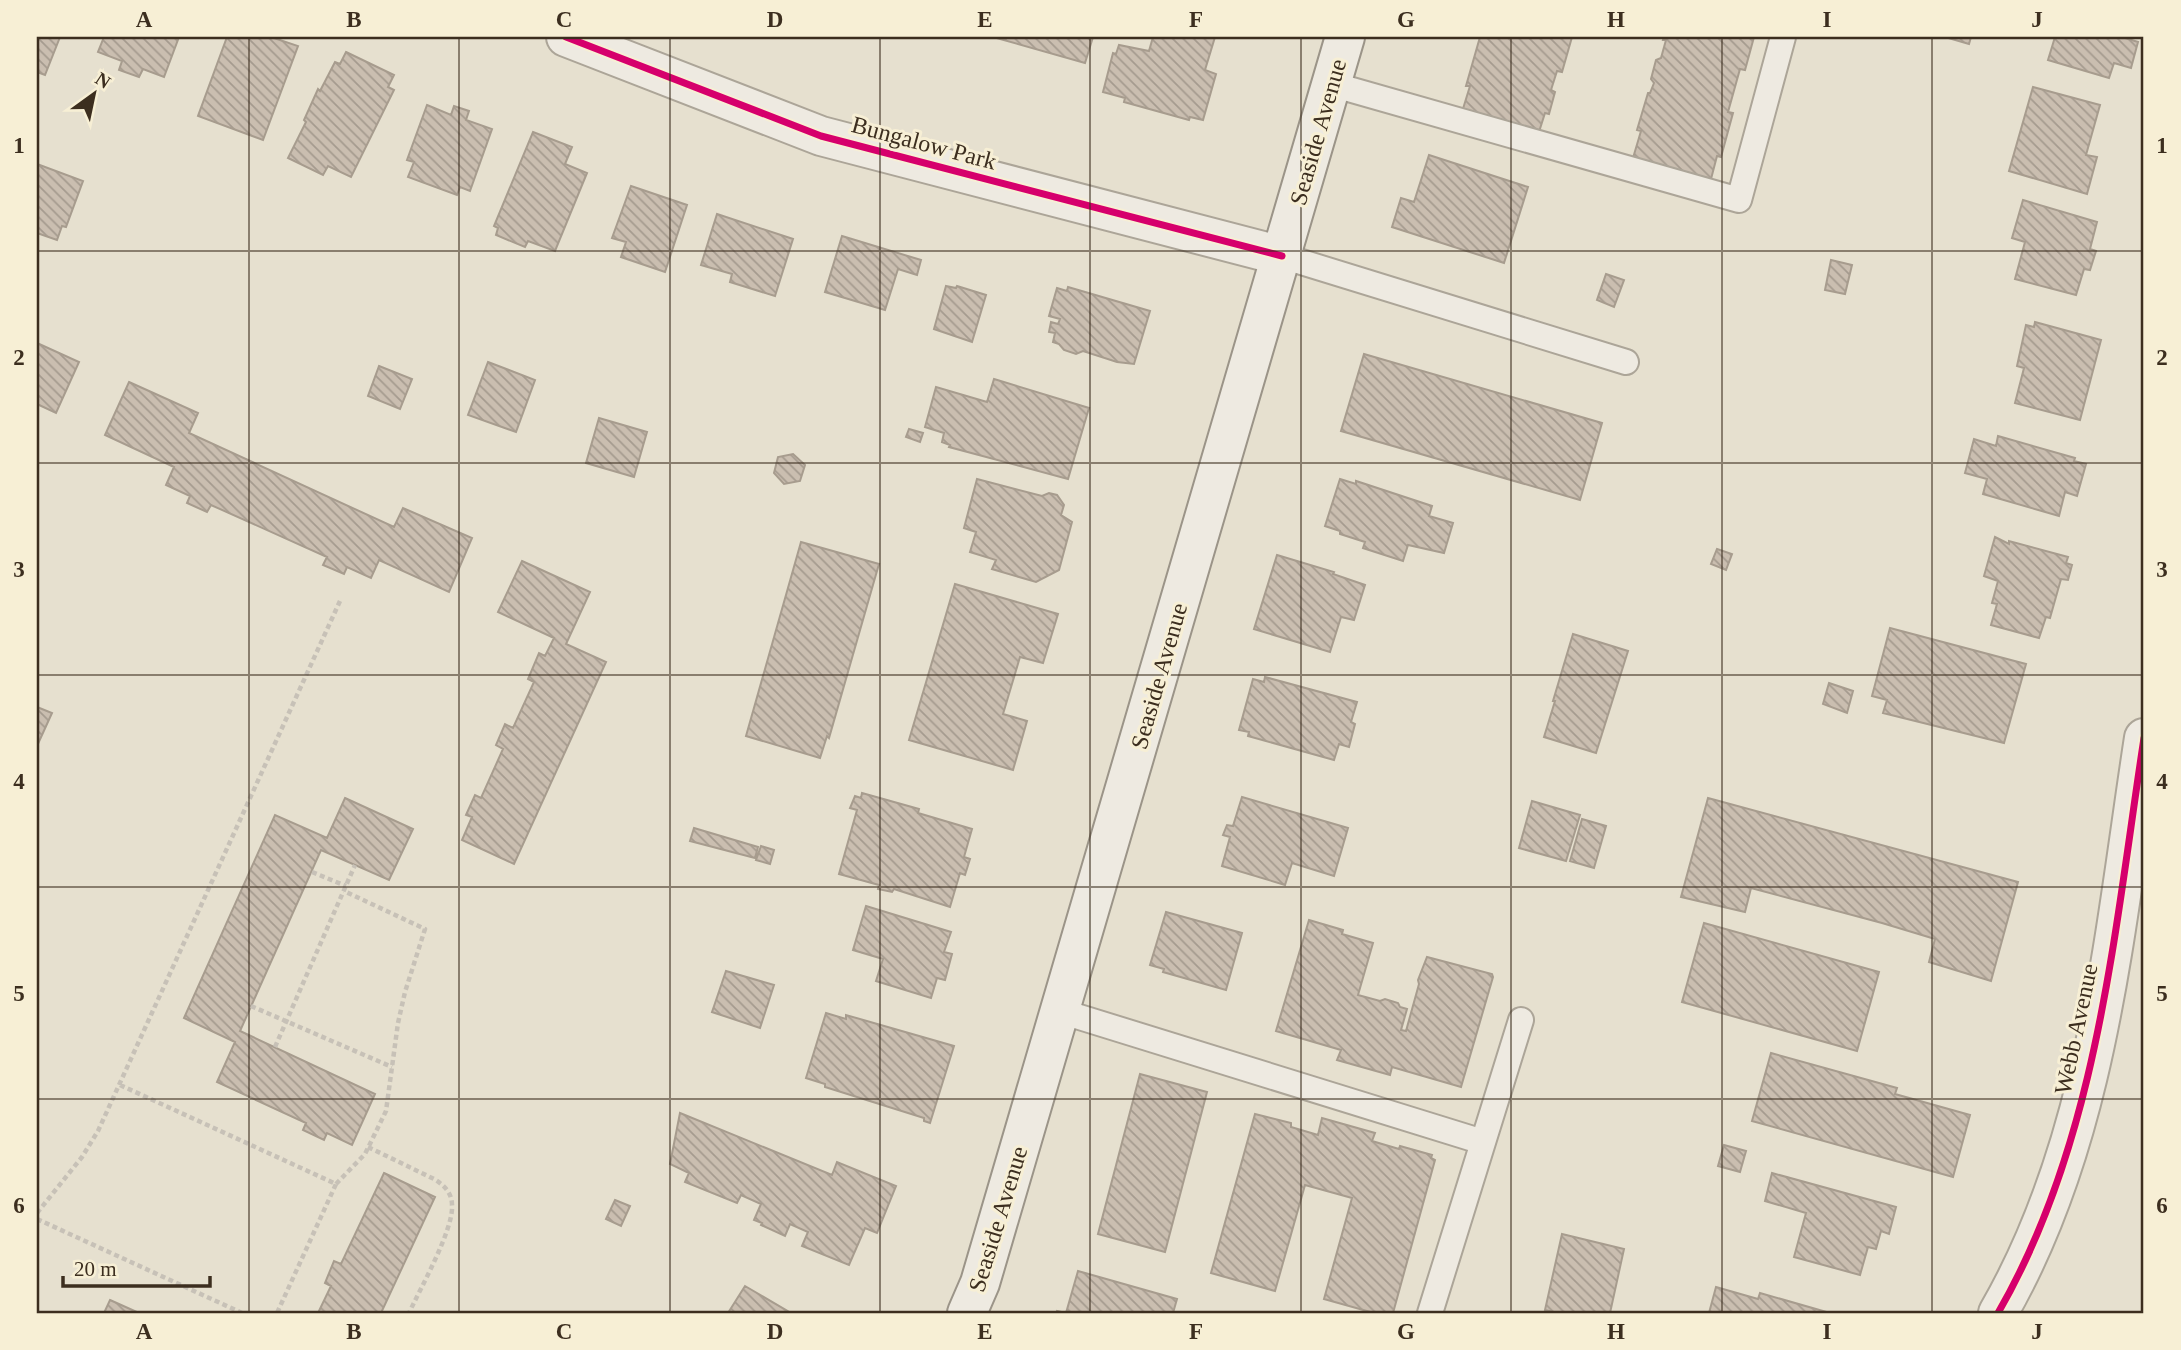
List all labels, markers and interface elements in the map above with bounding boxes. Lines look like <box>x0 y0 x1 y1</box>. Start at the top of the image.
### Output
text: A <box>136 7 153 32</box>
text: B <box>346 7 362 32</box>
text: C <box>556 7 572 32</box>
text: D <box>767 7 783 32</box>
text: E <box>977 7 993 32</box>
text: F <box>1189 7 1203 32</box>
text: G <box>1397 7 1415 32</box>
text: H <box>1607 7 1625 32</box>
text: I <box>1823 7 1832 32</box>
text: J <box>2031 7 2043 32</box>
street label: Seaside Avenue <box>1285 56 1351 208</box>
north arrow <box>60 60 130 130</box>
text: N <box>92 68 115 93</box>
street label: Bungalow Park <box>849 111 999 175</box>
text: 1 <box>13 133 25 158</box>
text: 1 <box>2156 133 2168 158</box>
text: 2 <box>13 345 25 370</box>
text: 2 <box>2156 345 2168 370</box>
text: 3 <box>13 557 25 582</box>
text: 3 <box>2156 557 2168 582</box>
street label: Seaside Avenue <box>1126 600 1192 752</box>
text: 4 <box>13 769 25 794</box>
text: 4 <box>2156 769 2168 794</box>
street label: Webb Avenue <box>2049 961 2103 1097</box>
text: 5 <box>13 981 25 1006</box>
text: 5 <box>2156 981 2168 1006</box>
street label: Seaside Avenue <box>964 1143 1032 1295</box>
text: 6 <box>13 1193 25 1218</box>
text: 6 <box>2156 1193 2168 1218</box>
scale bar <box>63 1245 210 1289</box>
text: 20 m <box>74 1257 117 1281</box>
text: A <box>136 1319 153 1344</box>
text: B <box>346 1319 362 1344</box>
text: C <box>556 1319 572 1344</box>
text: D <box>767 1319 783 1344</box>
text: E <box>977 1319 993 1344</box>
text: F <box>1189 1319 1203 1344</box>
text: G <box>1397 1319 1415 1344</box>
text: H <box>1607 1319 1625 1344</box>
text: I <box>1823 1319 1832 1344</box>
text: J <box>2031 1319 2043 1344</box>

